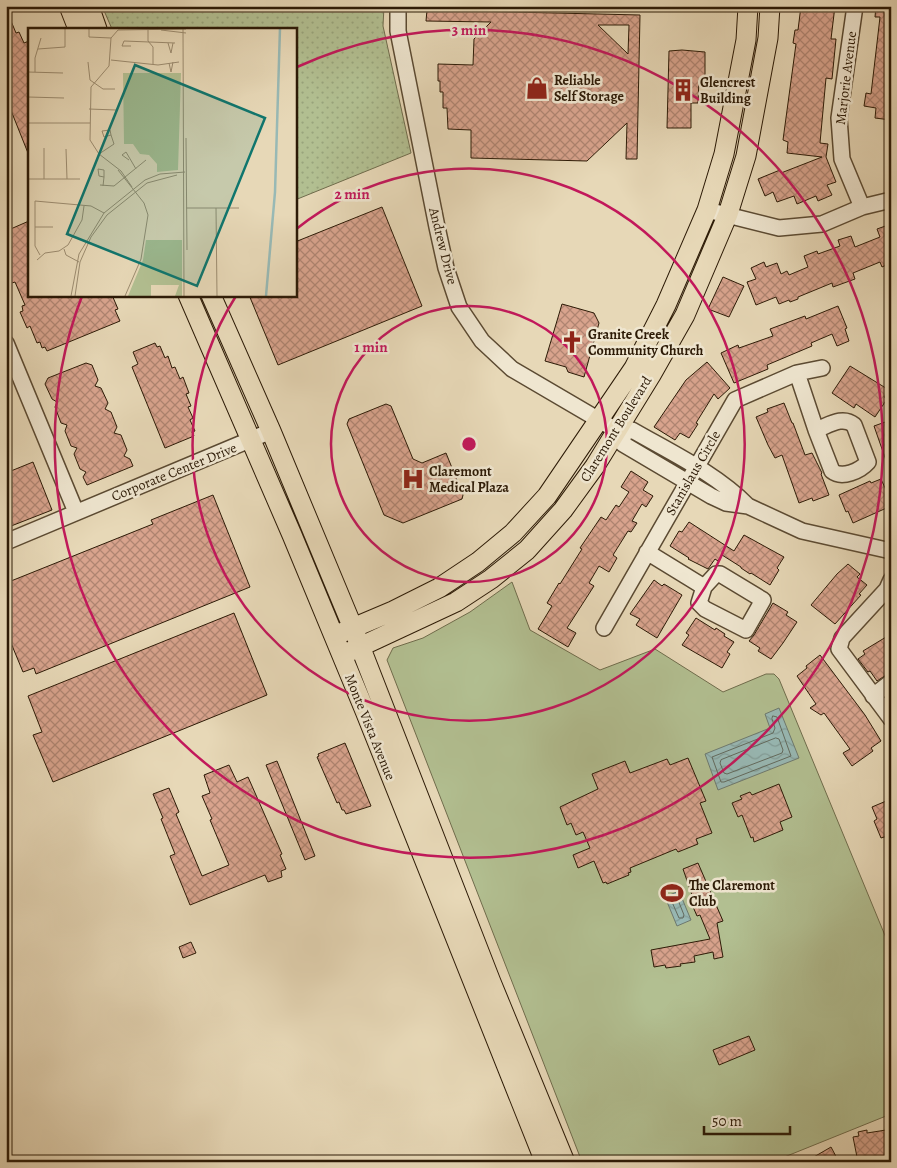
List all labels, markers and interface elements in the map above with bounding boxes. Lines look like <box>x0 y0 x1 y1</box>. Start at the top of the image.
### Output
text: 3 min <box>452 20 487 40</box>
inset map <box>28 28 296 296</box>
street label: Marjorie Avenue <box>831 30 861 126</box>
place label: Reliable Self Storage <box>554 71 624 106</box>
place label: Glencrest Building <box>700 73 756 108</box>
shop icon: Reliable Self Storage <box>524 75 550 101</box>
building icon: Glencrest Building <box>670 77 696 103</box>
text: 2 min <box>334 184 370 204</box>
street label: Andrew Drive <box>424 205 462 286</box>
place label: Granite Creek Community Church <box>588 325 704 360</box>
church icon: Granite Creek Community Church <box>559 329 585 355</box>
text: 1 min <box>354 337 388 357</box>
street label: Claremont Boulevard <box>576 372 657 486</box>
street label: Stanislaus Circle <box>661 427 725 519</box>
centre of rings <box>460 435 478 453</box>
street label: Corporate Center Drive <box>109 438 239 506</box>
place label: Claremont Medical Plaza <box>429 462 509 497</box>
hospital icon: Claremont Medical Plaza <box>400 466 426 492</box>
street label: Monte Vista Avenue <box>340 671 400 783</box>
place label: The Claremont Club <box>689 876 775 911</box>
sports icon: The Claremont Club <box>659 880 685 906</box>
scale bar <box>704 1103 791 1135</box>
text: 50 m <box>712 1111 742 1131</box>

